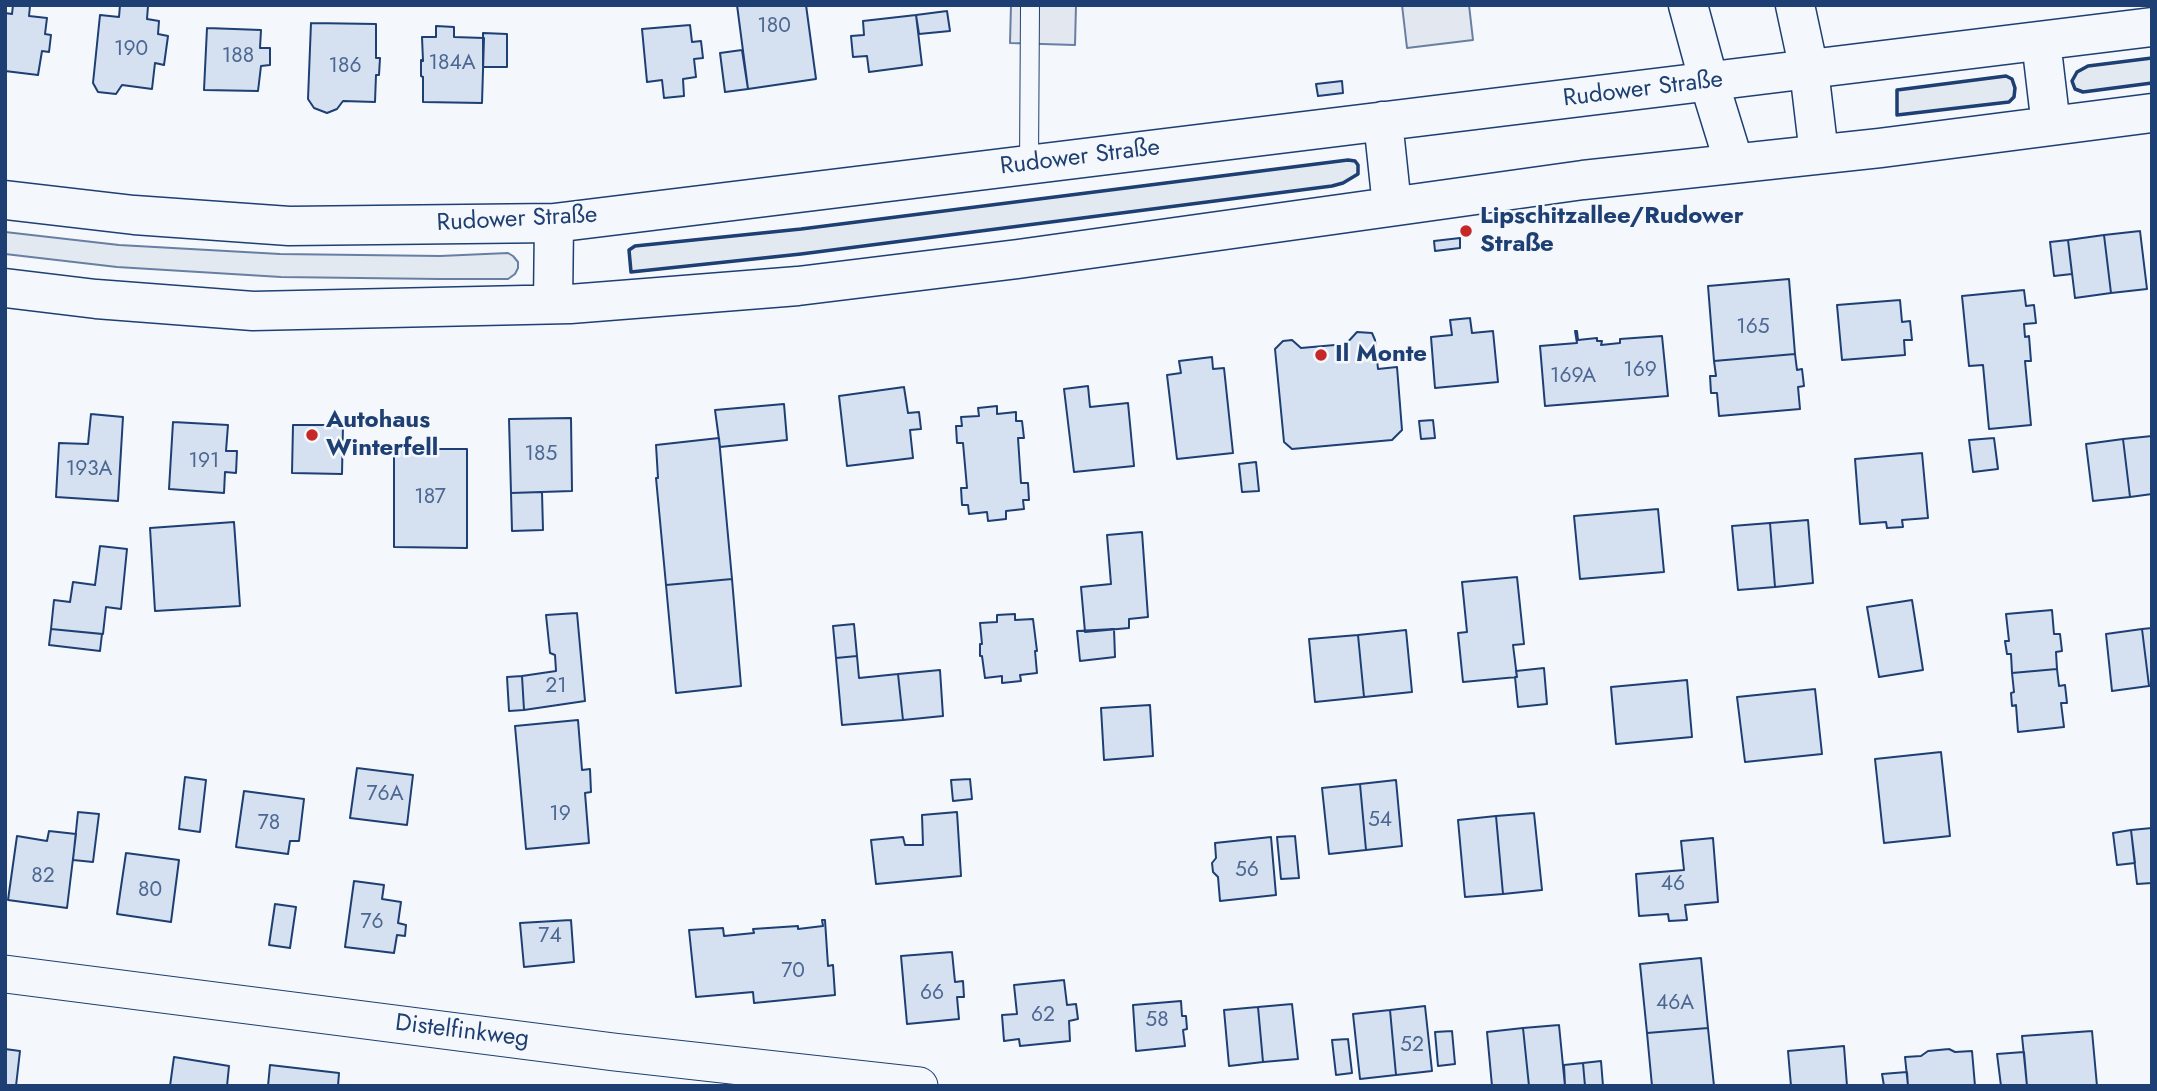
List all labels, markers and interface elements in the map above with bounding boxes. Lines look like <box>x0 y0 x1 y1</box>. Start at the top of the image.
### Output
house number: 180 <box>757 14 791 40</box>
house number: 190 <box>114 37 148 63</box>
house number: 188 <box>222 44 254 70</box>
house number: 184A <box>428 51 476 77</box>
house number: 186 <box>328 54 362 80</box>
street label: Rudower Straße <box>1561 66 1725 114</box>
street label: Rudower Straße <box>998 134 1162 182</box>
street label: Rudower Straße <box>436 201 598 239</box>
place label: Lipschitzallee/Rudower Straße <box>1480 203 1744 259</box>
marker: Lipschitzallee/Rudower Straße <box>1458 223 1474 239</box>
house number: 165 <box>1736 315 1770 341</box>
place label: Il Monte <box>1335 341 1427 369</box>
marker: Il Monte <box>1313 347 1329 363</box>
house number: 169 <box>1623 358 1657 384</box>
house number: 169A <box>1550 364 1596 390</box>
place label: Autohaus Winterfell <box>326 407 438 463</box>
marker: Autohaus Winterfell <box>304 427 320 443</box>
house number: 185 <box>525 442 557 468</box>
house number: 191 <box>189 449 219 475</box>
house number: 193A <box>66 457 112 483</box>
house number: 187 <box>414 485 446 511</box>
house number: 21 <box>545 674 567 700</box>
house number: 76A <box>367 782 403 808</box>
house number: 19 <box>549 802 571 828</box>
house number: 54 <box>1368 808 1392 834</box>
house number: 78 <box>258 811 280 837</box>
house number: 56 <box>1235 858 1259 884</box>
house number: 82 <box>31 864 55 890</box>
house number: 46 <box>1661 872 1685 898</box>
house number: 80 <box>138 878 162 904</box>
house number: 76 <box>360 910 384 936</box>
house number: 74 <box>538 924 562 950</box>
house number: 70 <box>781 959 805 985</box>
house number: 66 <box>920 981 944 1007</box>
house number: 46A <box>1656 991 1694 1017</box>
house number: 62 <box>1031 1003 1055 1029</box>
house number: 58 <box>1145 1008 1169 1034</box>
street label: Distelfinkweg <box>393 1010 531 1054</box>
house number: 52 <box>1400 1033 1424 1059</box>

